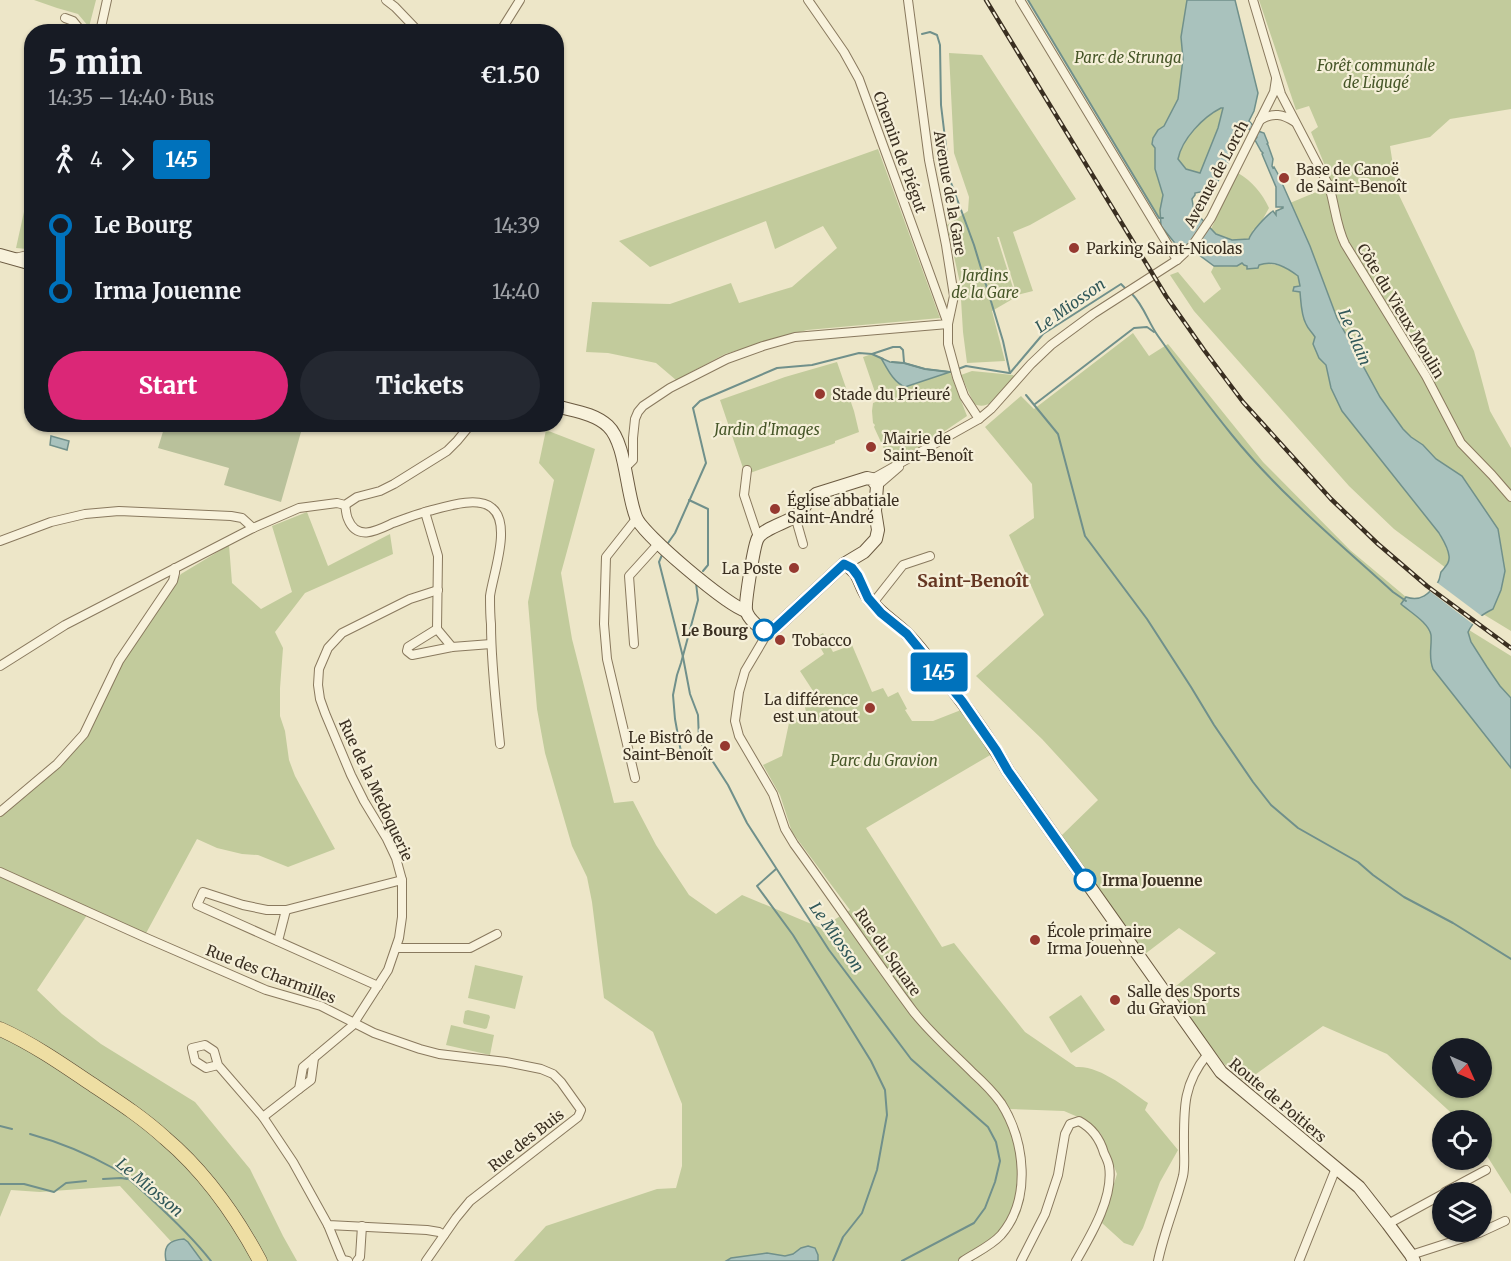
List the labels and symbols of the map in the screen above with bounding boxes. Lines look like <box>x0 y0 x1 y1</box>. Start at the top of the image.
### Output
park label: Parc de Strunga <box>1074 48 1182 67</box>
park label: Forêt communale de Ligugé <box>1316 56 1435 92</box>
street label: Chemin de Piégut <box>869 89 931 215</box>
street label: Avenue de Lorch <box>1179 117 1252 232</box>
street label: Avenue de la Gare <box>930 128 970 257</box>
place label: Base de Canoë de Saint-Benoît <box>1296 160 1407 196</box>
marker: Base de Canoë de Saint-Benoît <box>1277 171 1291 185</box>
place label: Parking Saint-Nicolas <box>1086 239 1242 258</box>
street label: Côte du Vieux Moulin <box>1353 240 1449 382</box>
marker: Parking Saint-Nicolas <box>1067 241 1081 255</box>
park label: Jardins de la Gare <box>951 266 1019 302</box>
water label: Le Miosson <box>1031 273 1109 337</box>
water label: Le Clain <box>1334 306 1376 368</box>
place label: Stade du Prieuré <box>832 385 950 404</box>
marker: Stade du Prieuré <box>813 387 827 401</box>
park label: Jardin d'Images <box>712 420 820 439</box>
place label: Mairie de Saint-Benoît <box>883 429 974 465</box>
marker: Mairie de Saint-Benoît <box>864 440 878 454</box>
place label: Église abbatiale Saint-André <box>787 490 899 527</box>
marker: Église abbatiale Saint-André <box>768 502 782 516</box>
place label: La Poste <box>722 559 782 578</box>
marker: La Poste <box>787 561 801 575</box>
district label: Saint-Benoît <box>917 569 1030 592</box>
marker: Le Bourg <box>753 619 775 641</box>
place label: Le Bourg <box>681 621 749 640</box>
place label: Tobacco <box>792 631 852 650</box>
marker: Tobacco <box>773 633 787 647</box>
line badge: 145 <box>904 652 974 692</box>
place label: La différence est un atout <box>764 690 858 726</box>
marker: La différence est un atout <box>863 701 877 715</box>
street label: Rue de la Medoquerie <box>335 716 417 864</box>
place label: Le Bistrô de Saint-Benoît <box>622 728 713 764</box>
marker: Le Bistrô de Saint-Benoît <box>718 739 732 753</box>
park label: Parc du Gravion <box>830 751 938 770</box>
marker: Irma Jouenne <box>1074 869 1096 891</box>
place label: Irma Jouenne <box>1102 871 1202 890</box>
water label: Le Miosson <box>805 898 869 976</box>
street label: Rue du Square <box>851 905 925 1000</box>
place label: École primaire Irma Jouenne <box>1047 921 1152 958</box>
marker: École primaire Irma Jouenne <box>1028 933 1042 947</box>
street label: Rue des Charmilles <box>203 940 339 1008</box>
place label: Salle des Sports du Gravion <box>1127 982 1240 1018</box>
marker: Salle des Sports du Gravion <box>1108 993 1122 1007</box>
north arrow <box>1432 1038 1492 1098</box>
street label: Route de Poitiers <box>1226 1054 1330 1146</box>
street label: Rue des Buis <box>484 1105 568 1175</box>
water label: Le Miosson <box>112 1153 188 1221</box>

